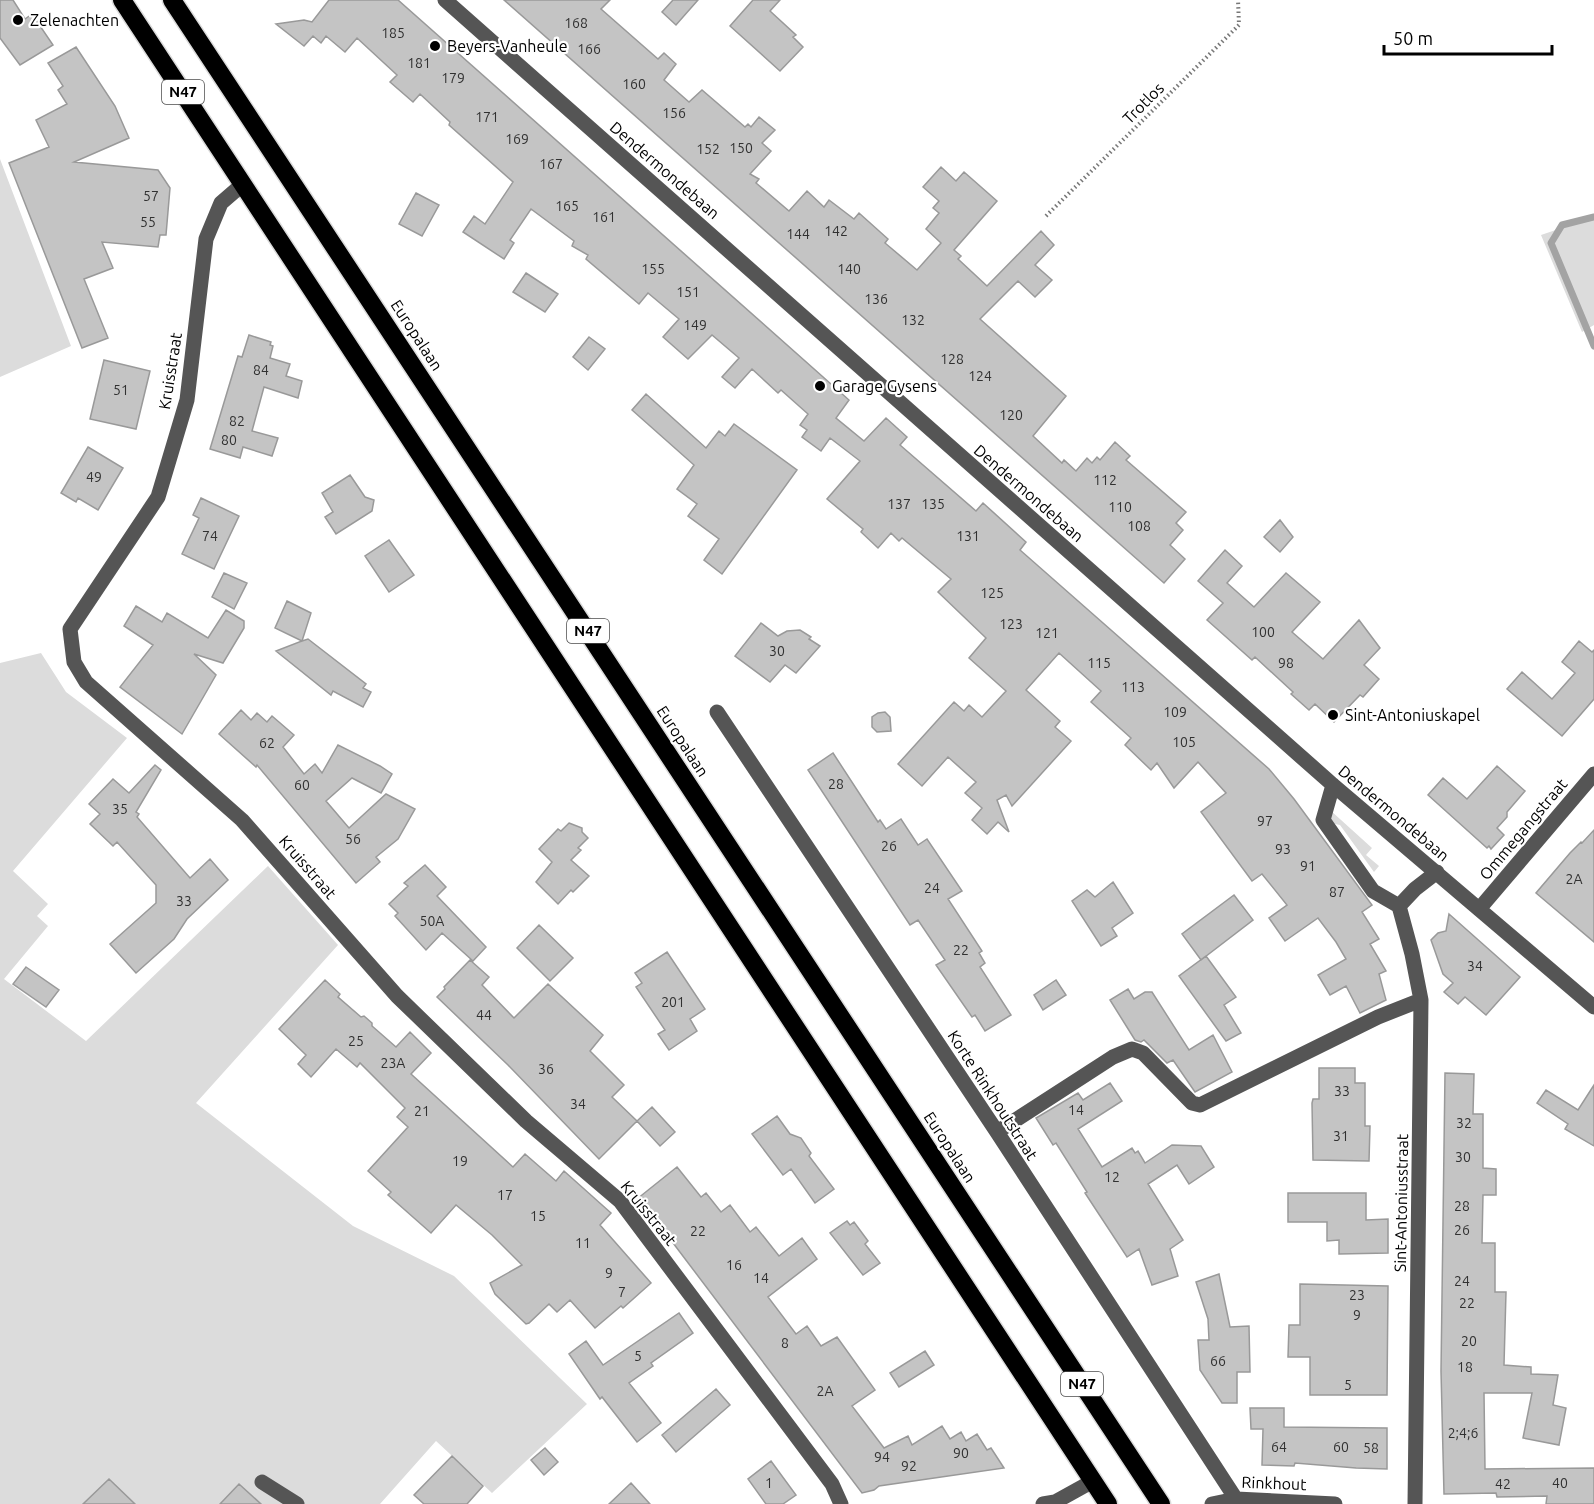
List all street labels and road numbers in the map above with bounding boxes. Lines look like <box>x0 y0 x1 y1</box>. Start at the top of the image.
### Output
street label: Trotlos <box>1119 79 1167 127</box>
road number: N47 <box>162 80 204 104</box>
street label: Dendermondebaan <box>607 118 723 222</box>
street label: Europalaan <box>387 296 447 374</box>
street label: Kruisstraat <box>155 330 185 411</box>
street label: Dendermondebaan <box>971 441 1087 545</box>
road number: N47 <box>567 619 609 643</box>
street label: Europalaan <box>653 702 713 780</box>
street label: Dendermondebaan <box>1335 761 1453 865</box>
street label: Ommegangstraat <box>1475 774 1571 883</box>
street label: Kruisstraat <box>276 832 341 903</box>
street label: Korte Rinkhoutstraat <box>944 1027 1042 1164</box>
street label: Europalaan <box>920 1108 980 1186</box>
street label: Sint-Antoniusstraat <box>1391 1133 1411 1272</box>
street label: Kruisstraat <box>618 1177 681 1249</box>
road number: N47 <box>1061 1372 1103 1396</box>
street label: Rinkhout <box>1241 1473 1308 1493</box>

